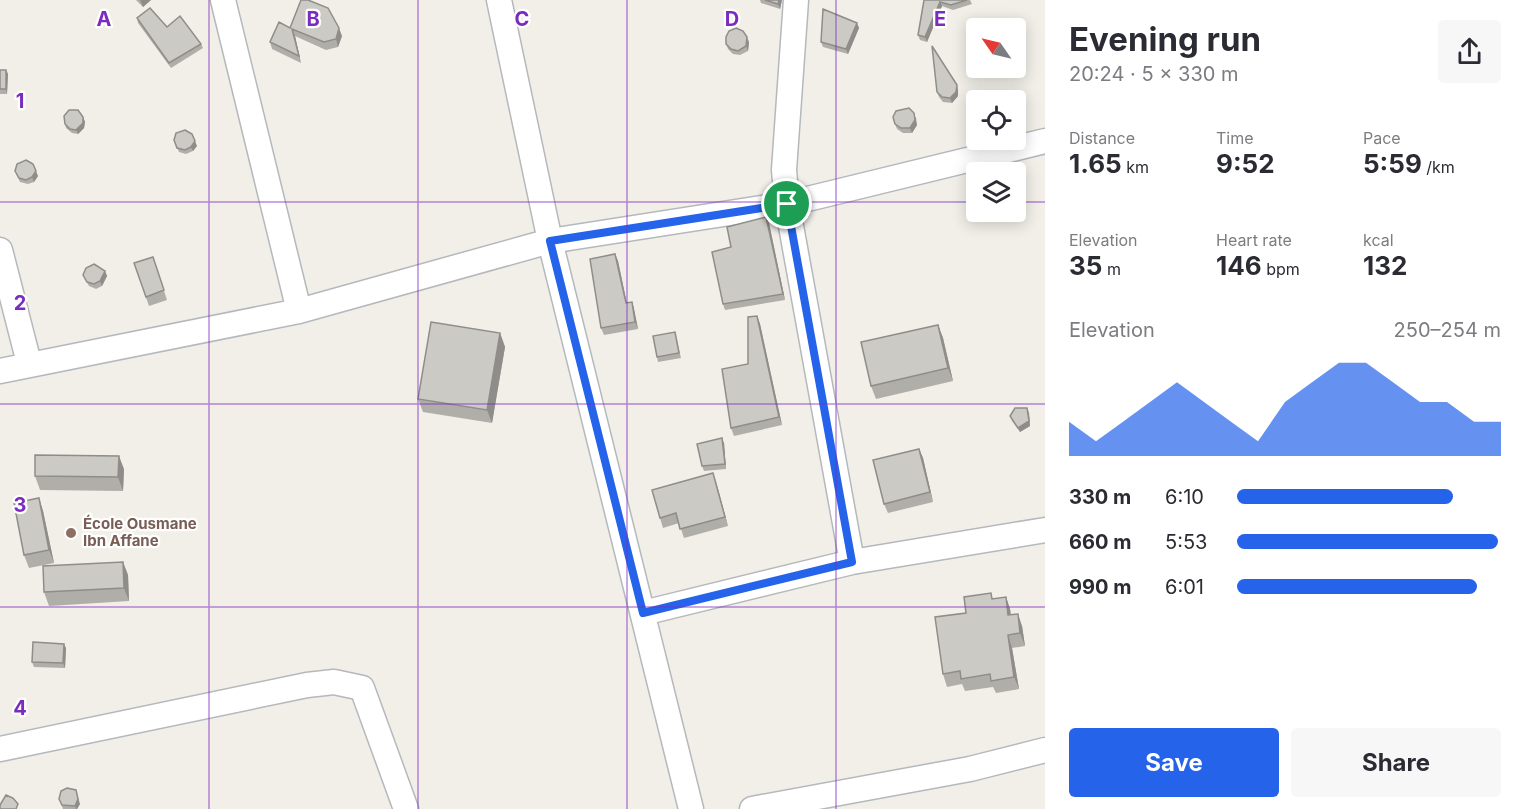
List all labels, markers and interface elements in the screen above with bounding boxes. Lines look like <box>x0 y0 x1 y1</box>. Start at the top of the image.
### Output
text: A <box>97 7 112 31</box>
text: B <box>306 7 320 31</box>
text: C <box>515 7 529 31</box>
text: D <box>725 7 739 31</box>
text: E <box>934 7 946 31</box>
north arrow <box>966 18 1026 78</box>
map controls <box>966 18 1026 222</box>
text: Evening run <box>1069 19 1261 59</box>
button: share <box>1438 20 1501 83</box>
text: 20:24 · 5 × 330 m <box>1069 62 1239 86</box>
text: 1 <box>16 89 24 113</box>
button: locate <box>966 90 1026 150</box>
text: Distance <box>1069 128 1135 148</box>
text: Time <box>1216 128 1254 148</box>
text: Pace <box>1363 128 1401 148</box>
text: 1.65 <box>1069 148 1122 179</box>
text: 9:52 <box>1216 148 1275 179</box>
text: 5:59 <box>1363 148 1422 179</box>
text: km <box>1122 157 1149 177</box>
text: /km <box>1422 157 1455 177</box>
button: layers <box>966 162 1026 222</box>
pin <box>761 178 812 229</box>
icon: arrive <box>770 187 803 220</box>
text: Elevation <box>1069 230 1138 250</box>
text: Heart rate <box>1216 230 1292 250</box>
text: kcal <box>1363 230 1394 250</box>
text: 35 <box>1069 250 1102 281</box>
text: 146 <box>1216 250 1262 281</box>
text: 132 <box>1363 250 1407 281</box>
text: m <box>1102 259 1121 279</box>
text: bpm <box>1262 259 1300 279</box>
text: 2 <box>14 291 26 315</box>
text: Elevation <box>1069 318 1155 342</box>
text: 250–254 m <box>1394 318 1501 342</box>
text: 330 m <box>1069 485 1131 509</box>
text: 6:10 <box>1165 485 1204 509</box>
text: 3 <box>14 493 26 517</box>
place label: École Ousmane Ibn Affane <box>83 514 197 550</box>
marker: École Ousmane Ibn Affane <box>64 526 78 540</box>
text: 660 m <box>1069 530 1131 554</box>
text: 5:53 <box>1165 530 1207 554</box>
text: 990 m <box>1069 575 1131 599</box>
text: 6:01 <box>1165 575 1204 599</box>
text: 4 <box>13 696 27 720</box>
button: Save <box>1069 728 1279 797</box>
button: Share <box>1291 728 1501 797</box>

